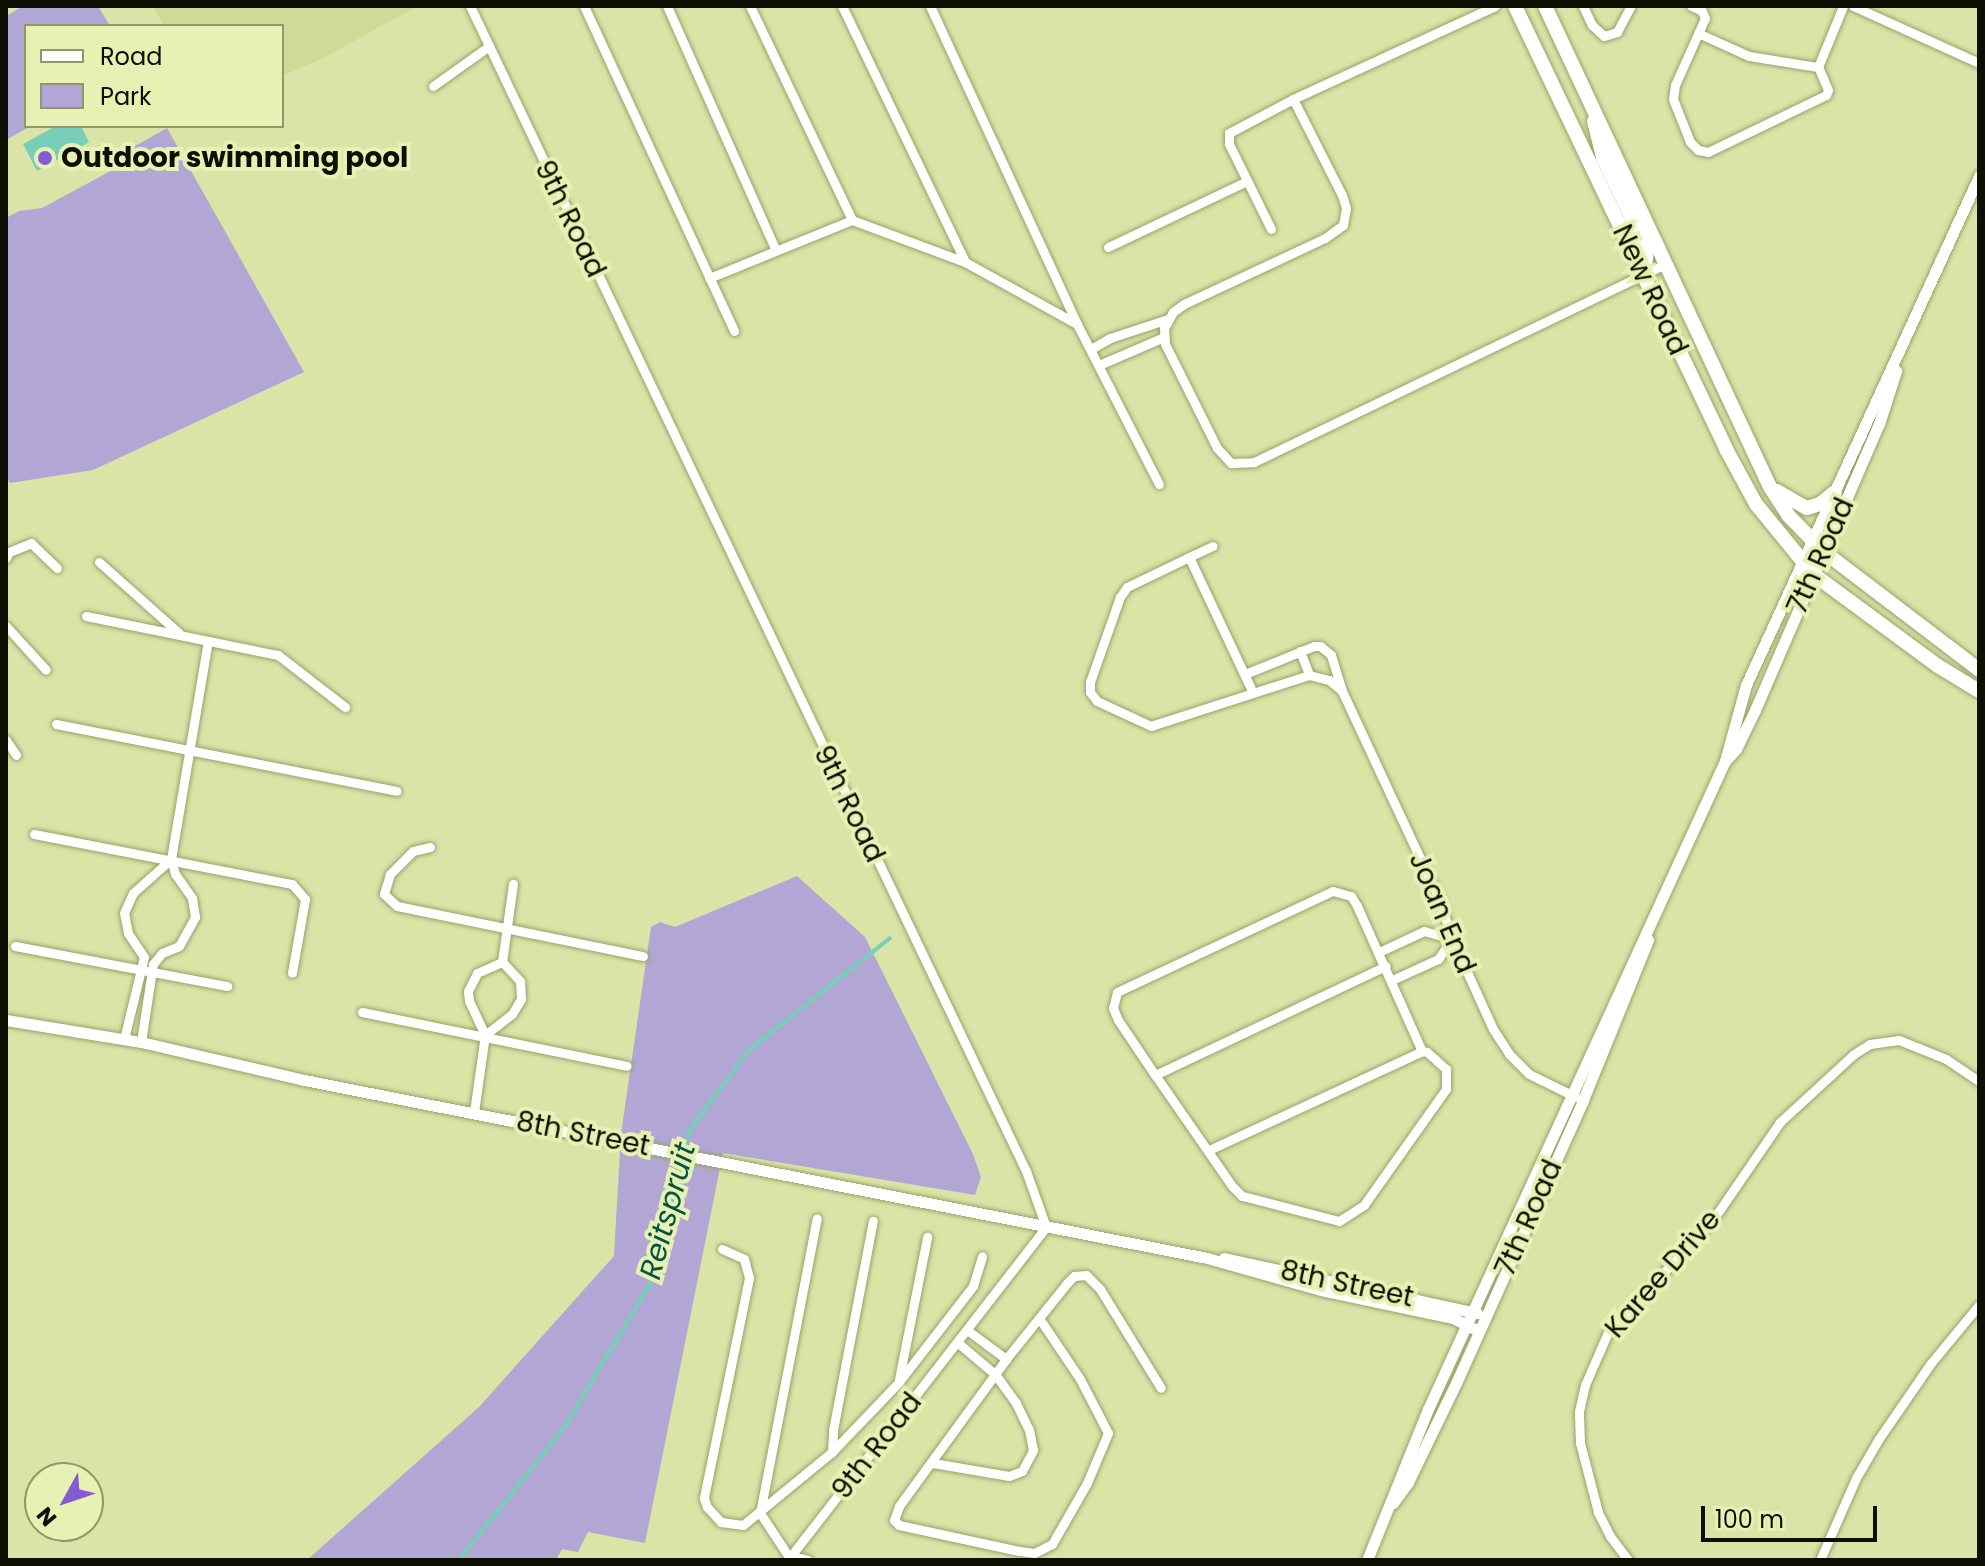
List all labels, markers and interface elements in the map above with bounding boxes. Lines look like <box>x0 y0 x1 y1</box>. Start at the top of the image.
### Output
legend <box>24 24 284 128</box>
text: Road <box>100 40 162 73</box>
text: Park <box>100 80 151 113</box>
place label: Outdoor swimming pool <box>61 141 408 175</box>
marker: Outdoor swimming pool <box>36 149 54 167</box>
street label: 9th Road <box>527 155 613 283</box>
street label: New Road <box>1605 219 1695 361</box>
street label: 7th Road <box>1781 493 1861 619</box>
street label: 9th Road <box>806 740 892 868</box>
street label: Joan End <box>1401 847 1483 979</box>
street label: 8th Street <box>513 1105 653 1163</box>
water label: Reitspruit <box>633 1139 703 1283</box>
street label: 7th Road <box>1489 1155 1569 1281</box>
street label: Karee Drive <box>1598 1203 1728 1345</box>
street label: 8th Street <box>1277 1254 1417 1314</box>
street label: 9th Road <box>825 1386 929 1506</box>
north arrow <box>24 1462 104 1542</box>
scale bar <box>1705 1490 1881 1540</box>
text: N <box>30 1500 64 1533</box>
text: 100 m <box>1715 1503 1784 1536</box>

